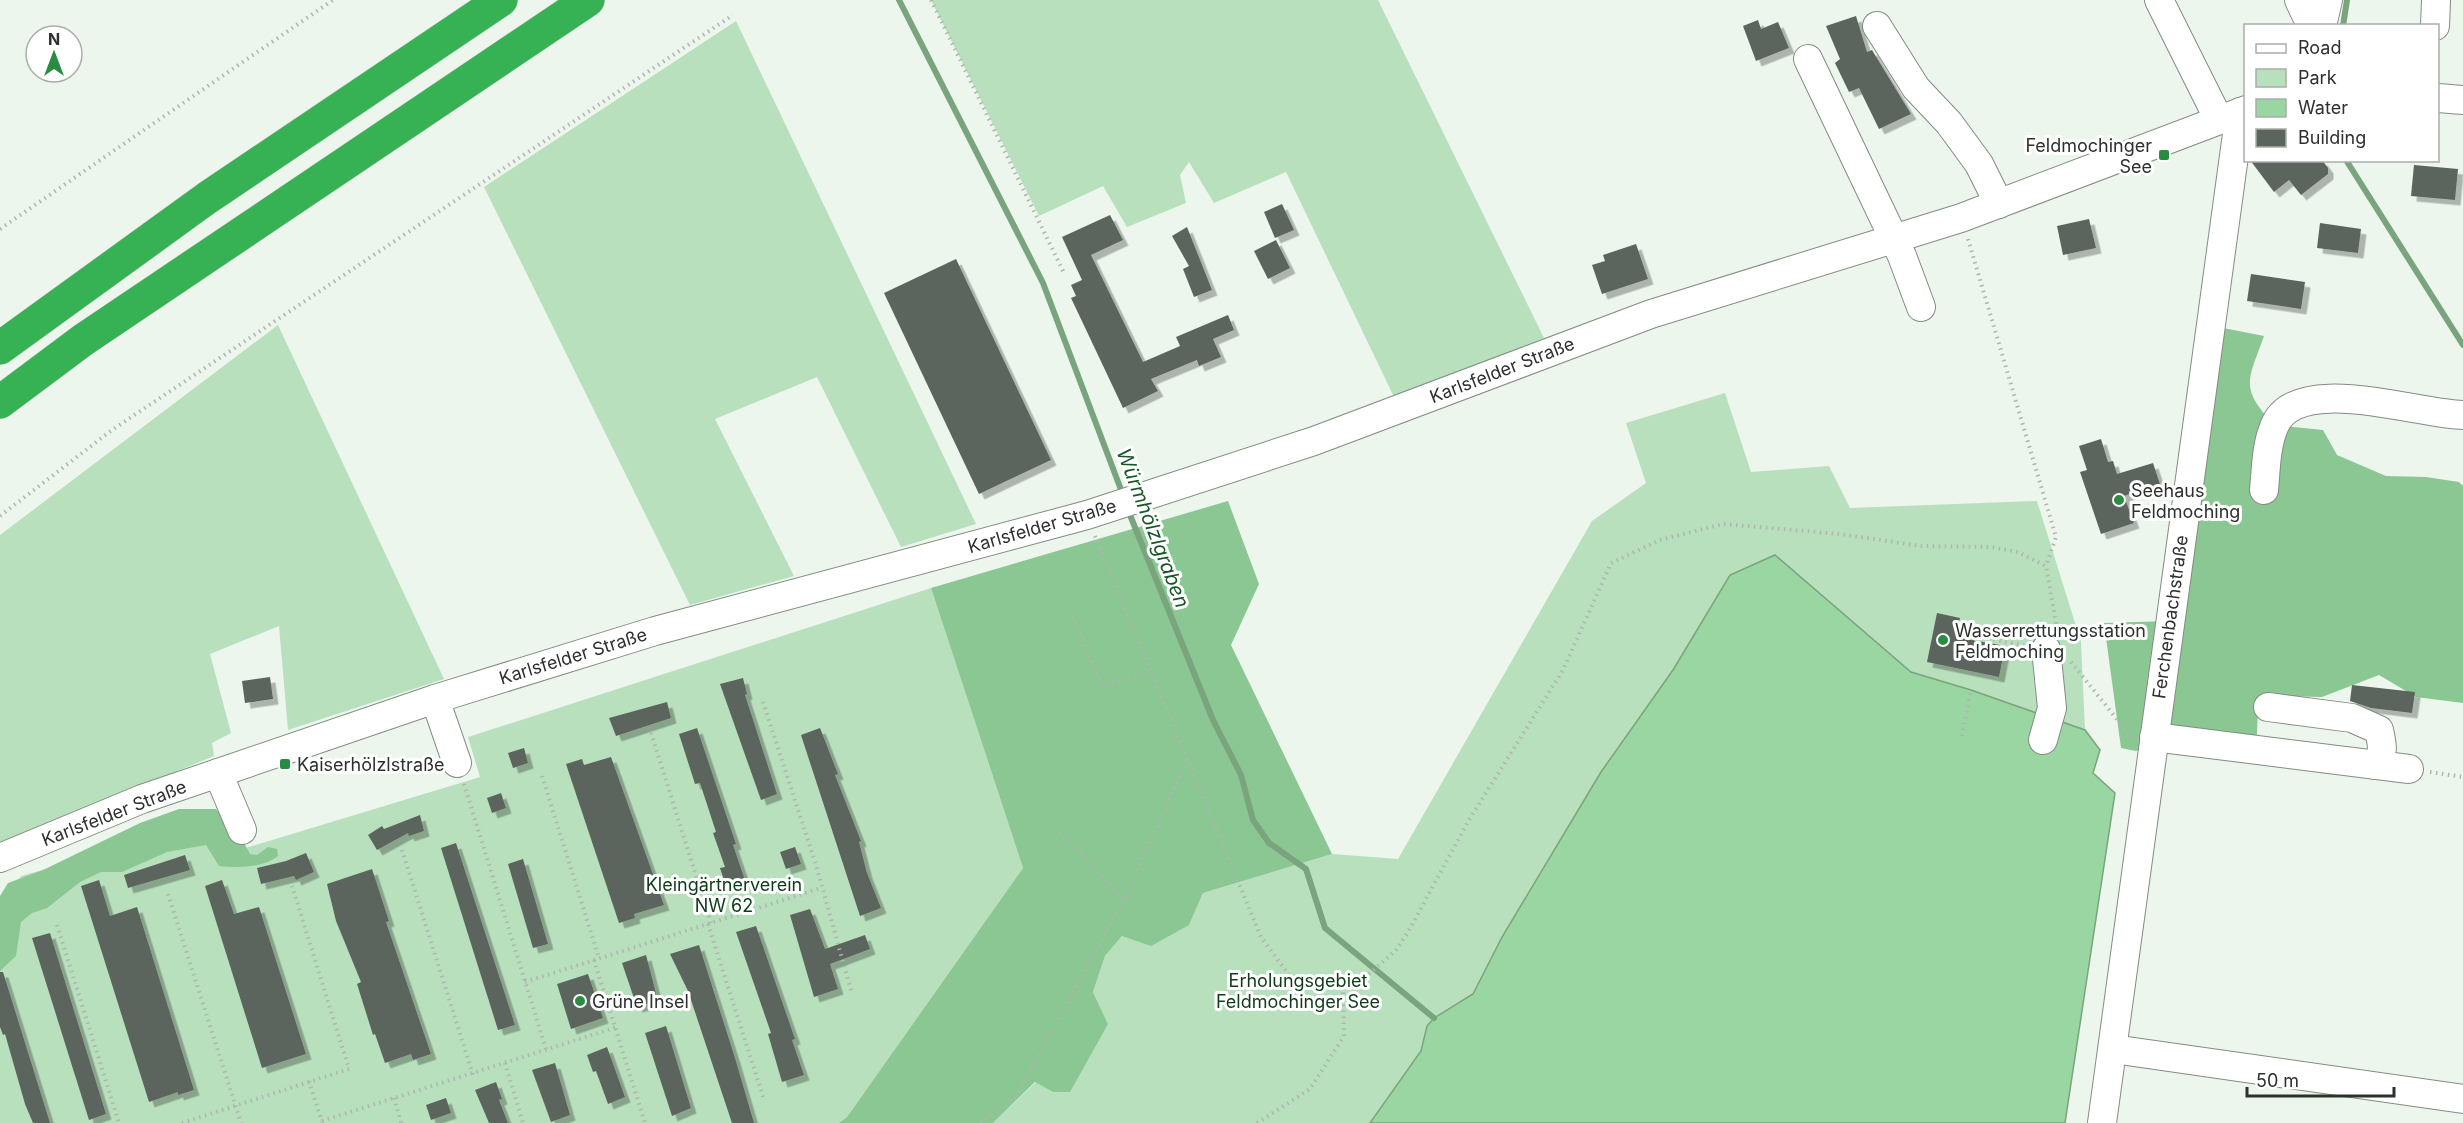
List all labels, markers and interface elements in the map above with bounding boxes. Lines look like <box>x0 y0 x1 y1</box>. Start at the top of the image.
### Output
north arrow <box>24 24 84 84</box>
legend <box>2244 24 2439 162</box>
text: N <box>48 29 60 49</box>
text: Road <box>2298 37 2341 58</box>
text: Park <box>2298 67 2337 88</box>
text: Water <box>2298 97 2348 118</box>
text: Building <box>2298 127 2366 148</box>
place label: Feldmochinger See <box>2025 135 2152 177</box>
marker: Feldmochinger See <box>2157 148 2171 162</box>
street label: Karlsfelder Straße <box>1427 333 1577 407</box>
water label: Würmhölzlgraben <box>1112 445 1194 611</box>
place label: Seehaus Feldmoching <box>2131 480 2240 522</box>
marker: Seehaus Feldmoching <box>2112 493 2126 507</box>
street label: Karlsfelder Straße <box>965 495 1119 557</box>
street label: Ferchenbachstraße <box>2148 534 2192 700</box>
place label: Wasserrettungsstation Feldmoching <box>1955 620 2146 662</box>
street label: Karlsfelder Straße <box>497 624 649 688</box>
marker: Wasserrettungsstation Feldmoching <box>1936 633 1950 647</box>
place label: Kaiserhölzlstraße <box>297 754 445 775</box>
marker: Kaiserhölzlstraße <box>278 757 292 771</box>
street label: Karlsfelder Straße <box>39 776 189 850</box>
park label: Kleingärtnerverein NW 62 <box>646 874 802 916</box>
park label: Erholungsgebiet Feldmochinger See <box>1216 970 1380 1012</box>
place label: Grüne Insel <box>592 991 689 1012</box>
marker: Grüne Insel <box>573 994 587 1008</box>
scale bar <box>2247 1060 2394 1098</box>
text: 50 m <box>2256 1070 2299 1091</box>

